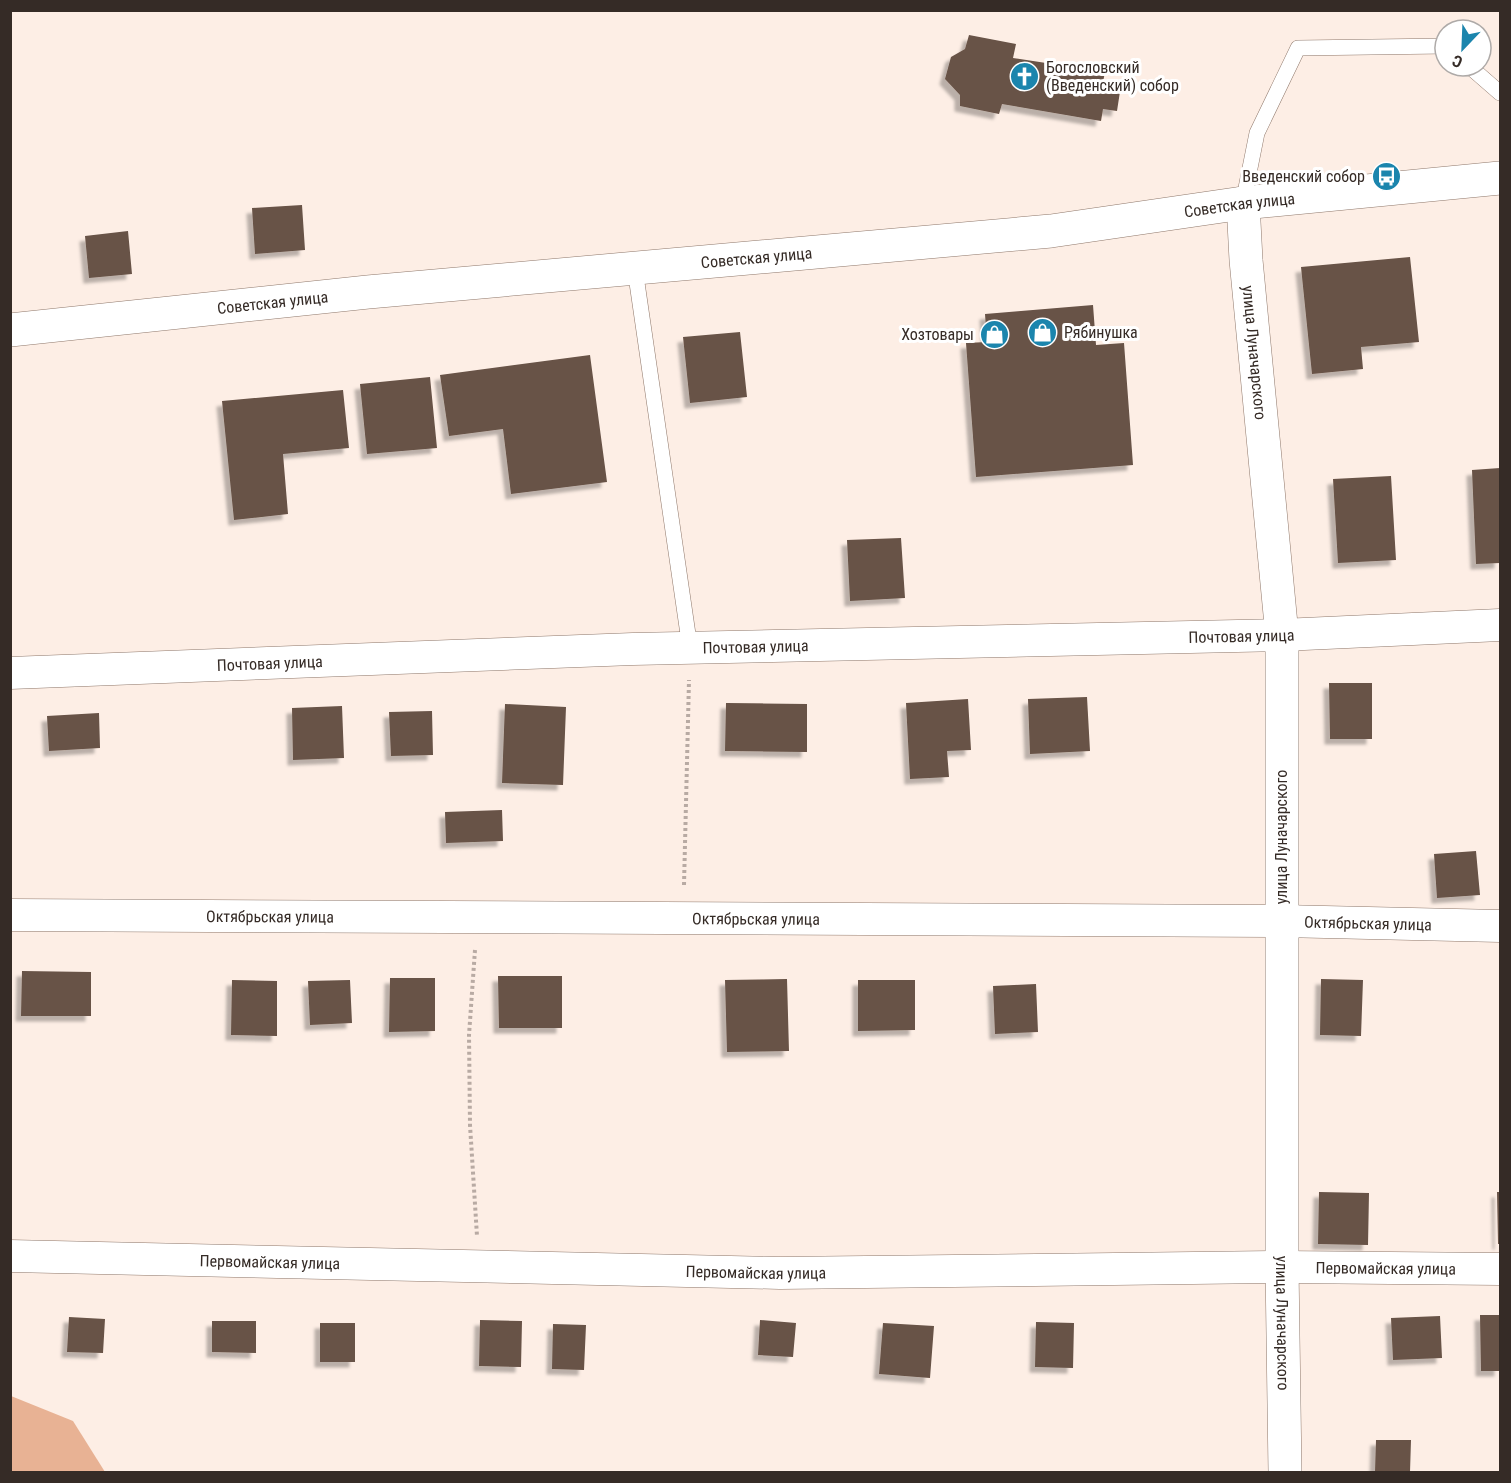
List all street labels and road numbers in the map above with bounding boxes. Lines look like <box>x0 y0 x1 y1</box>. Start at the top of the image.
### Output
street label: Советская улица <box>1183 189 1296 221</box>
street label: Советская улица <box>700 243 813 272</box>
street label: улица Луначарского <box>1239 285 1271 420</box>
street label: Советская улица <box>216 287 329 317</box>
street label: Почтовая улица <box>1188 625 1295 647</box>
street label: Почтовая улица <box>702 636 809 657</box>
street label: Почтовая улица <box>216 651 323 675</box>
street label: улица Луначарского <box>1272 770 1291 904</box>
street label: Октябрьская улица <box>206 906 334 926</box>
street label: Октябрьская улица <box>692 909 820 928</box>
street label: Октябрьская улица <box>1304 912 1432 934</box>
street label: Первомайская улица <box>200 1251 340 1273</box>
street label: улица Луначарского <box>1273 1256 1293 1391</box>
street label: Первомайская улица <box>1315 1258 1456 1278</box>
street label: Первомайская улица <box>685 1261 826 1283</box>

